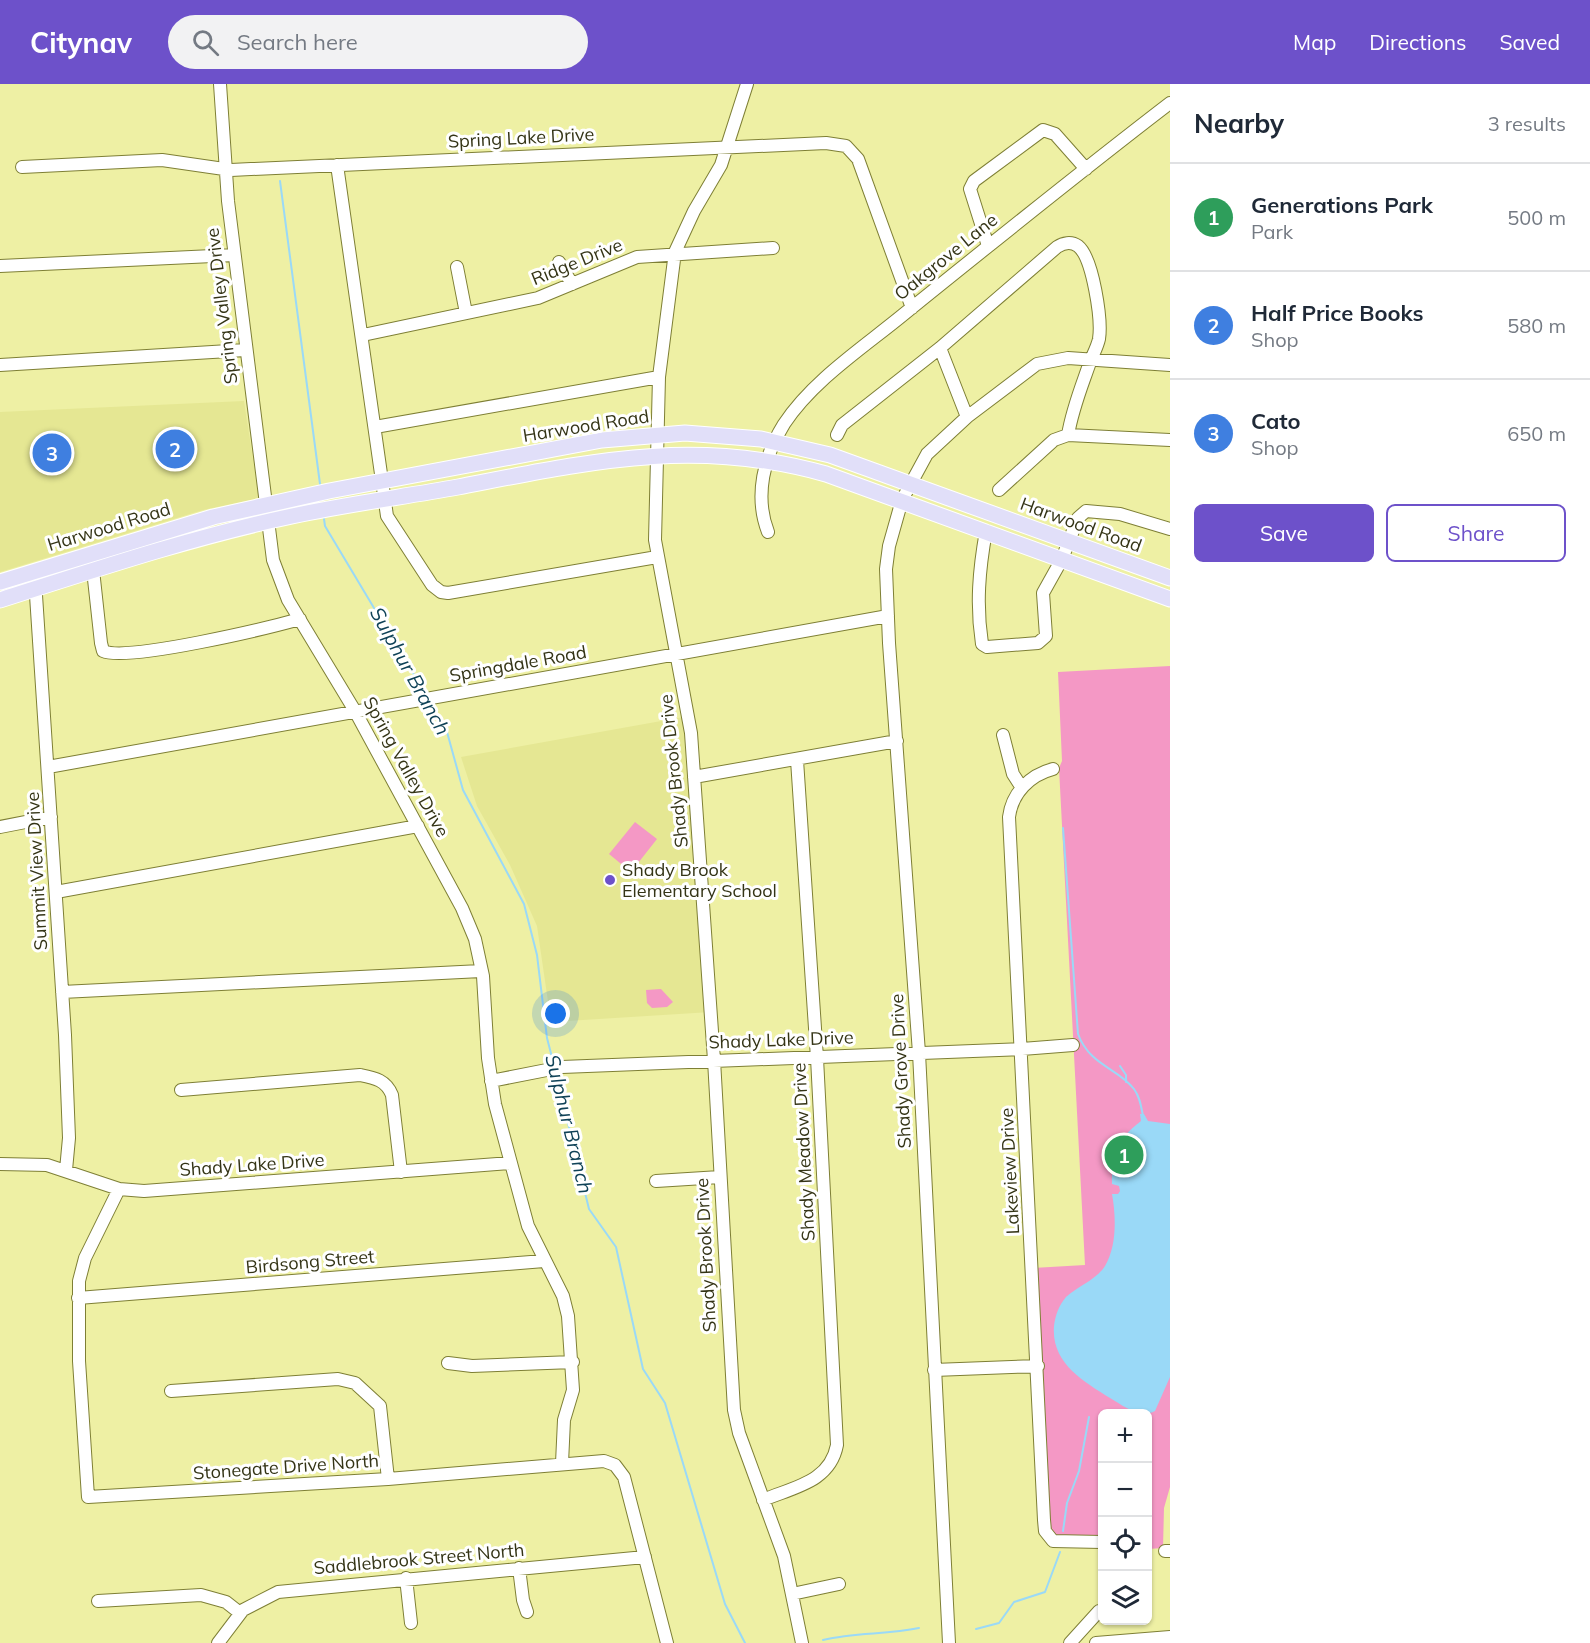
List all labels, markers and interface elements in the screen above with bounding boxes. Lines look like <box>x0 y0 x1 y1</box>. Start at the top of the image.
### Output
search box <box>168 15 588 69</box>
text: Citynav <box>30 25 132 60</box>
icon: search <box>189 26 222 59</box>
text: Search here <box>237 28 358 56</box>
text: Map <box>1293 29 1336 55</box>
text: Directions <box>1369 29 1466 55</box>
text: Saved <box>1499 29 1560 55</box>
text: Nearby <box>1194 107 1284 140</box>
text: 3 results <box>1488 111 1566 136</box>
street label: Spring Lake Drive <box>447 122 595 153</box>
text: Generations Park <box>1251 191 1433 219</box>
text: 1 <box>1208 205 1220 230</box>
text: 500 m <box>1507 205 1566 230</box>
street label: Oakgrove Lane <box>889 208 1002 305</box>
text: Park <box>1251 219 1293 244</box>
street label: Spring Valley Drive <box>201 227 242 386</box>
street label: Ridge Drive <box>528 233 626 290</box>
text: Half Price Books <box>1251 299 1424 327</box>
text: 2 <box>1208 313 1220 338</box>
text: 580 m <box>1507 313 1566 338</box>
text: Shop <box>1251 327 1299 352</box>
street label: Harwood Road <box>521 404 651 447</box>
text: Cato <box>1251 407 1301 435</box>
text: 3 <box>1208 421 1220 446</box>
text: 650 m <box>1507 421 1566 446</box>
pin: 2 <box>156 426 195 472</box>
pin: 3 <box>32 430 72 476</box>
text: Shop <box>1251 435 1299 460</box>
street label: Harwood Road <box>1017 492 1145 557</box>
street label: Harwood Road <box>45 497 173 556</box>
button: Save <box>1194 504 1374 562</box>
button: Share <box>1386 504 1566 562</box>
water label: Sulphur Branch <box>365 602 456 739</box>
street label: Springdale Road <box>448 640 588 687</box>
street label: Spring Valley Drive <box>358 692 455 841</box>
street label: Shady Brook Drive <box>654 693 693 849</box>
street label: Summit View Drive <box>21 791 52 951</box>
place label: Shady Brook Elementary School <box>622 858 777 902</box>
marker: Shady Brook Elementary School <box>603 873 617 887</box>
street label: Shady Grove Drive <box>885 993 916 1149</box>
your location <box>541 999 570 1028</box>
street label: Shady Lake Drive <box>708 1025 854 1054</box>
water label: Sulphur Branch <box>540 1052 599 1196</box>
street label: Shady Meadow Drive <box>787 1062 820 1242</box>
street label: Lakeview Drive <box>995 1107 1024 1235</box>
pin: 1 <box>1104 1132 1144 1178</box>
street label: Shady Lake Drive <box>179 1148 325 1181</box>
street label: Shady Brook Drive <box>690 1177 721 1333</box>
street label: Birdsong Street <box>245 1244 375 1279</box>
map controls <box>1098 1409 1152 1625</box>
button: + <box>1098 1409 1152 1463</box>
street label: Stonegate Drive North <box>192 1449 380 1484</box>
button: − <box>1098 1463 1152 1517</box>
button: locate <box>1098 1517 1152 1571</box>
street label: Saddlebrook Street North <box>313 1538 525 1579</box>
button: layers <box>1098 1571 1152 1625</box>

